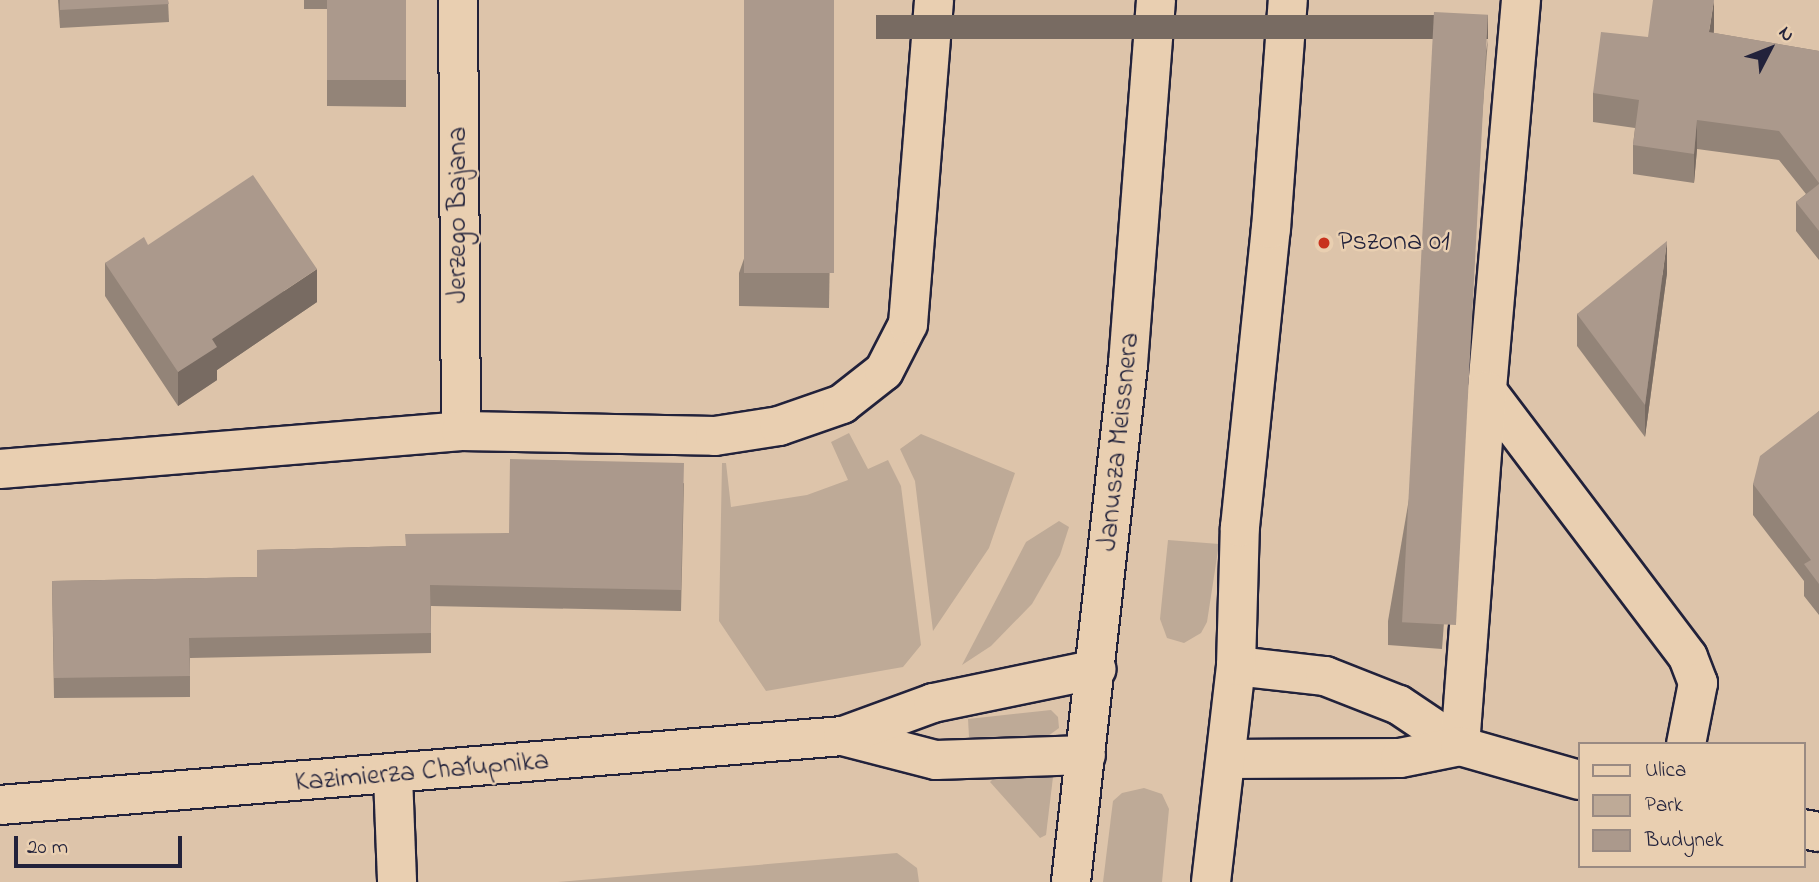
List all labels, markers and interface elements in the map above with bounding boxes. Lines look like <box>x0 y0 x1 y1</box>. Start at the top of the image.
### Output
north arrow <box>1735 14 1805 84</box>
text: N <box>1772 21 1800 48</box>
street label: Jerzego Bajana <box>442 127 476 303</box>
place label: Pszona 01 <box>1338 226 1450 260</box>
marker: Pszona 01 <box>1316 235 1332 251</box>
street label: Janusza Meissnera <box>1092 331 1148 553</box>
legend <box>1577 742 1805 868</box>
street label: Kazimierza Chałupnika <box>294 745 550 801</box>
text: Ulica <box>1645 756 1686 786</box>
text: Park <box>1645 791 1683 821</box>
scale bar <box>18 822 186 866</box>
text: Budynek <box>1645 826 1724 856</box>
text: 20 m <box>27 833 68 863</box>

